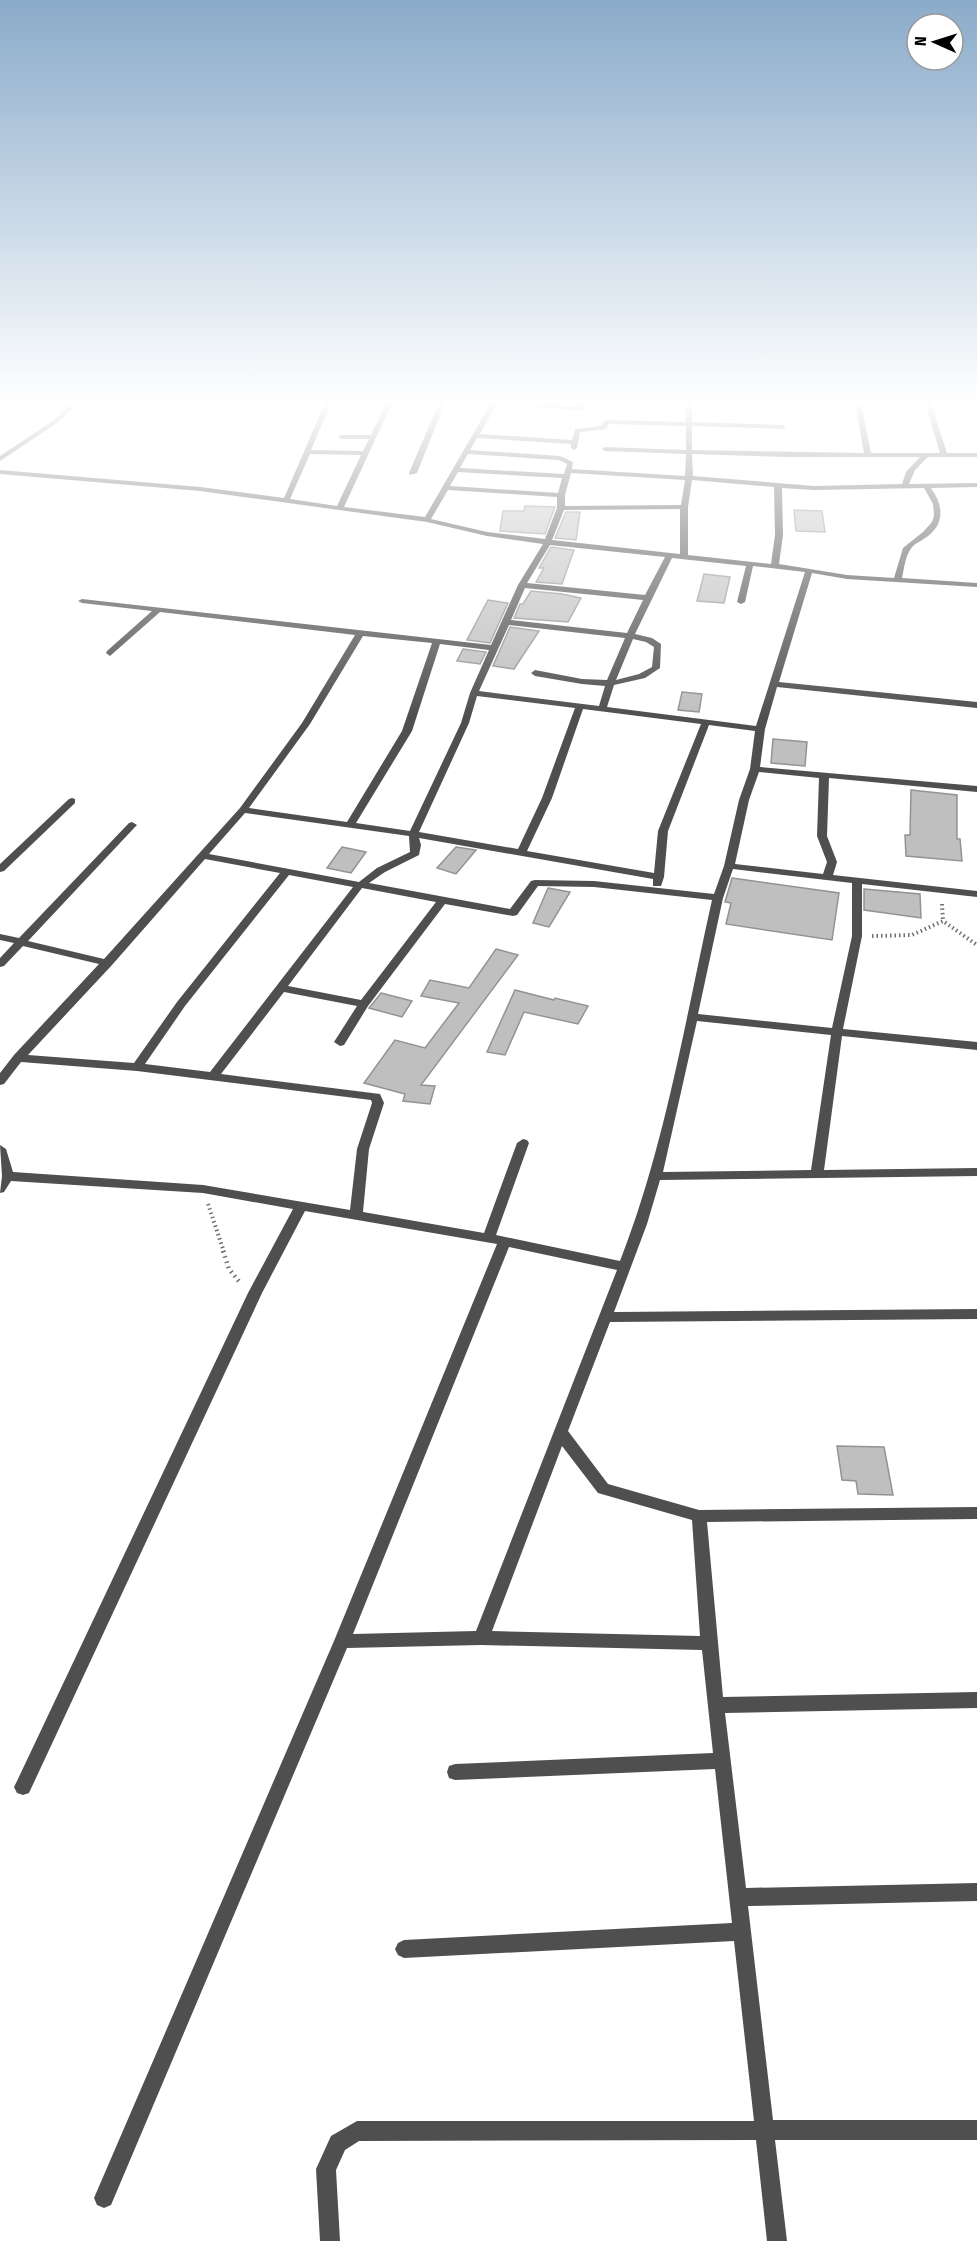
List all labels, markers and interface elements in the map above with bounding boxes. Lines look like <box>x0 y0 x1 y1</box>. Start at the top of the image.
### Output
north arrow <box>905 12 965 72</box>
text: N <box>911 36 930 47</box>

